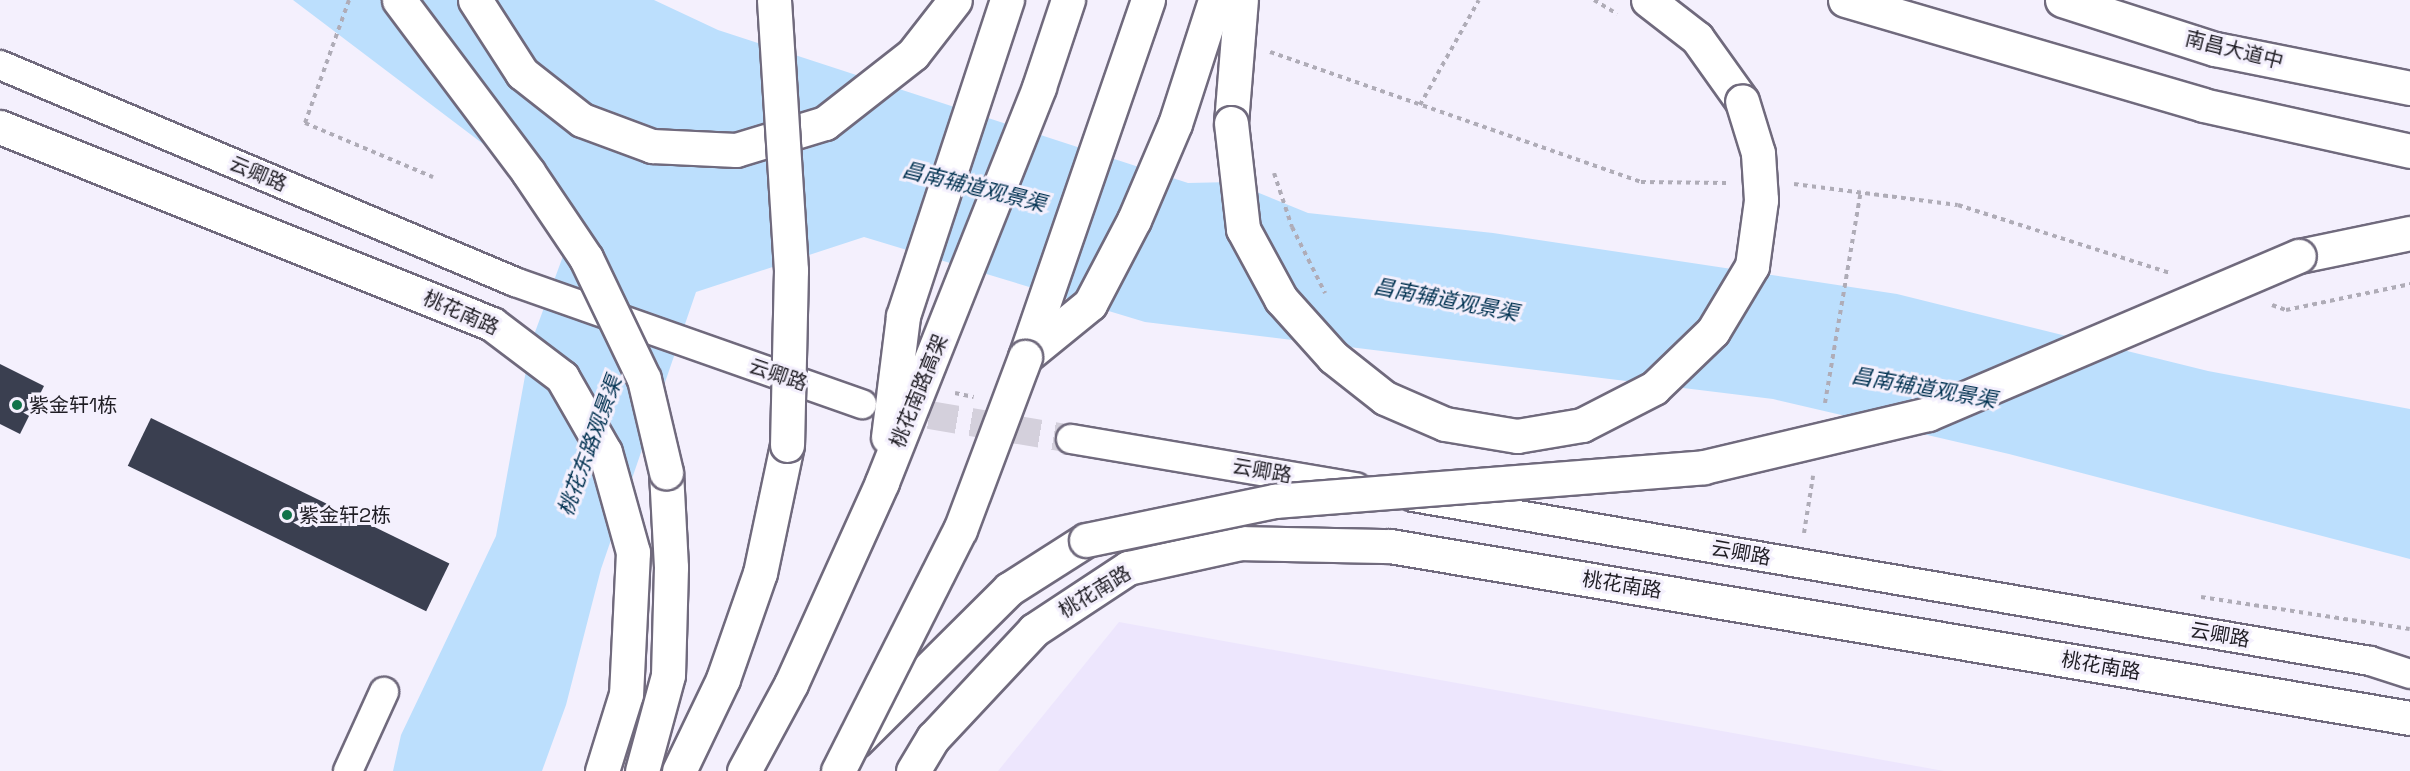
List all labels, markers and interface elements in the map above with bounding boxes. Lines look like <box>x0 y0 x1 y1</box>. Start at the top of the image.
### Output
street label: 南昌大道中 <box>2183 26 2285 74</box>
street label: 云卿路 <box>226 151 290 197</box>
water label: 昌南辅道观景渠 <box>900 157 1048 217</box>
water label: 昌南辅道观景渠 <box>1371 274 1521 326</box>
street label: 桃花南路 <box>420 286 502 340</box>
street label: 桃花南路高架 <box>885 331 953 451</box>
street label: 云卿路 <box>746 354 810 396</box>
water label: 昌南辅道观景渠 <box>1849 363 1999 413</box>
water label: 桃花东路观景渠 <box>553 373 627 519</box>
place label: 紫金轩1栋 <box>29 393 117 417</box>
marker: 紫金轩1栋 <box>10 398 24 412</box>
street label: 云卿路 <box>1230 454 1294 488</box>
place label: 紫金轩2栋 <box>299 503 391 527</box>
marker: 紫金轩2栋 <box>280 508 294 522</box>
street label: 云卿路 <box>1709 536 1773 570</box>
street label: 桃花南路 <box>1055 561 1135 623</box>
street label: 桃花南路 <box>1581 567 1663 603</box>
street label: 云卿路 <box>2188 618 2252 652</box>
street label: 桃花南路 <box>2060 647 2142 685</box>

